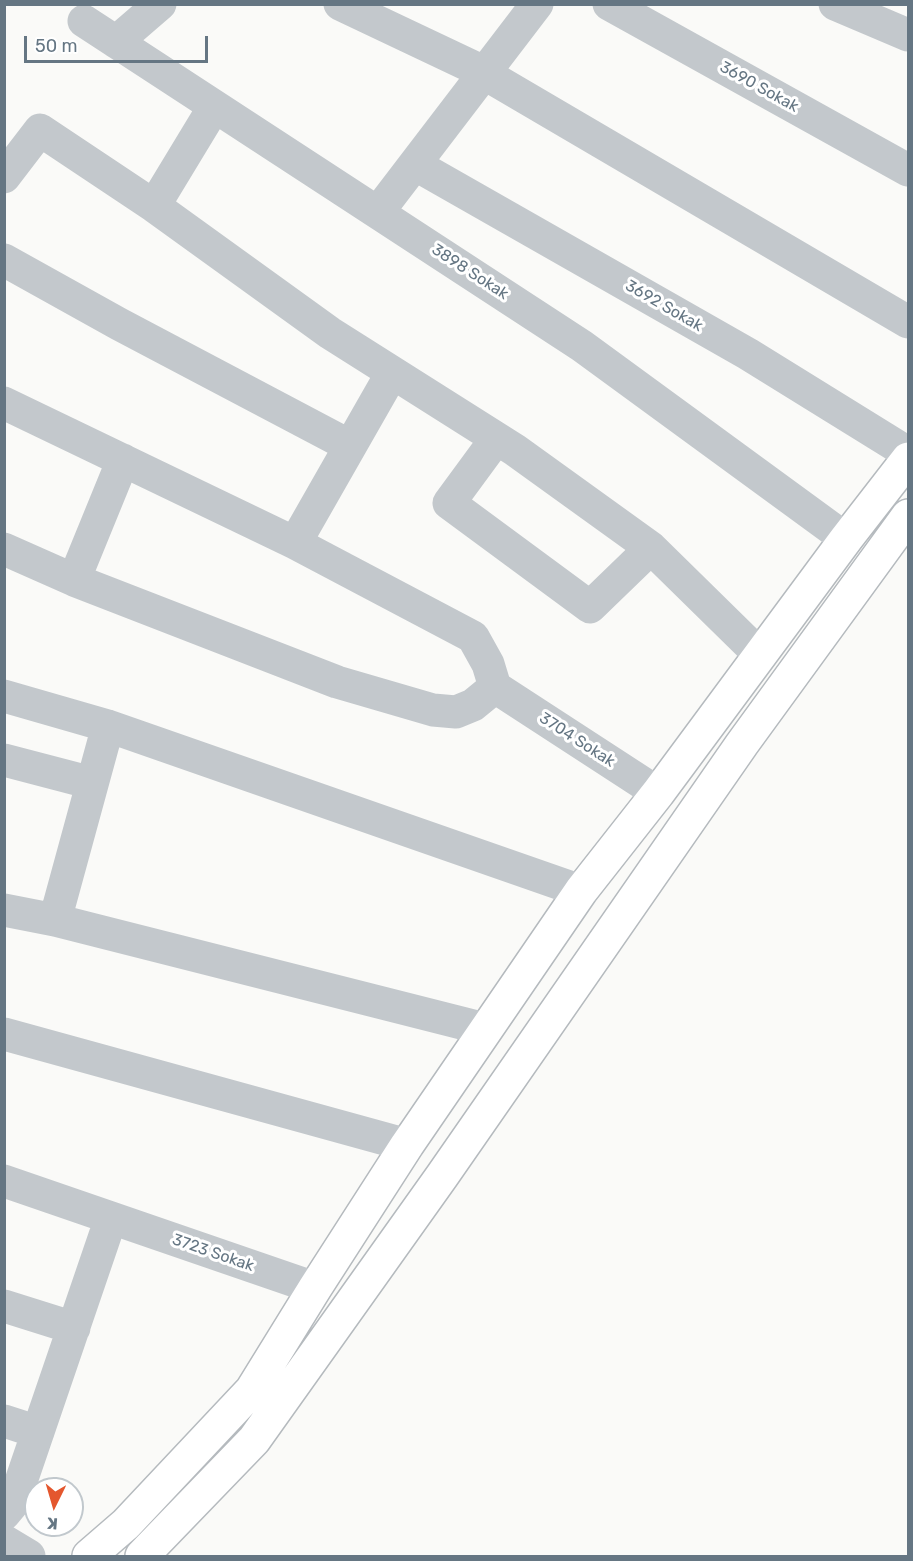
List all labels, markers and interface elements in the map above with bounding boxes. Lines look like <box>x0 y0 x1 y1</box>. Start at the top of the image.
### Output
scale bar <box>27 24 212 62</box>
text: 50 m <box>35 35 78 57</box>
street label: 3690 Sokak <box>716 57 802 117</box>
street label: 3898 Sokak <box>428 240 512 304</box>
street label: 3692 Sokak <box>622 276 706 336</box>
street label: 3704 Sokak <box>536 708 618 772</box>
street label: 3723 Sokak <box>170 1230 256 1276</box>
north arrow <box>24 1477 84 1537</box>
text: K <box>46 1514 59 1533</box>

